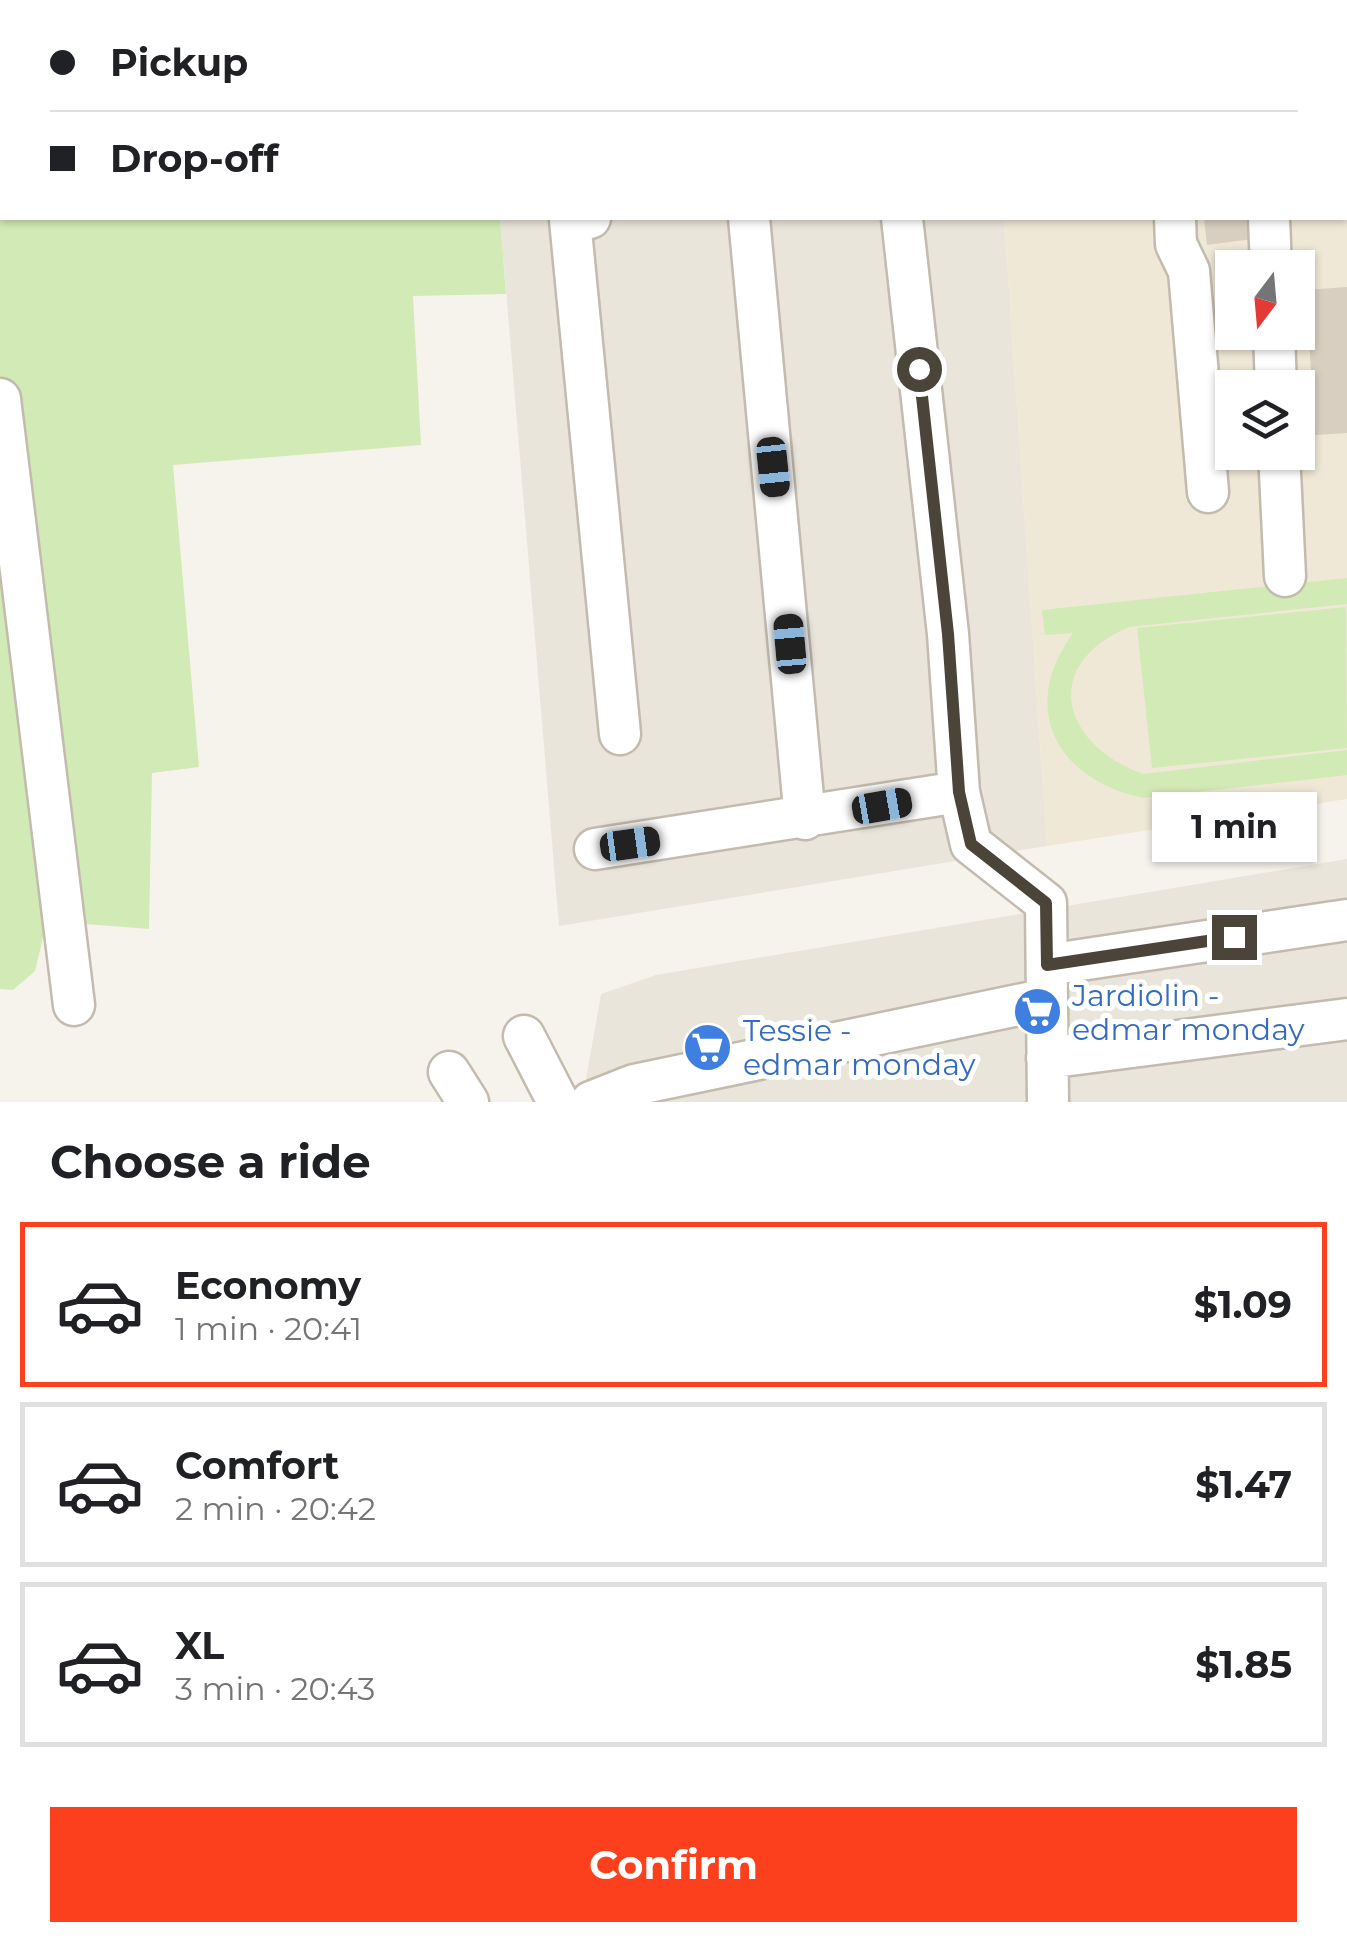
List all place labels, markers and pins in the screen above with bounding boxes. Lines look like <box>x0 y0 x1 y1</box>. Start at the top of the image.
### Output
place label: Jardiolin - edmar monday <box>1071 977 1305 1048</box>
supermarket icon: Jardiolin - edmar monday <box>1011 986 1063 1038</box>
place label: Tessie - edmar monday <box>743 1012 976 1083</box>
supermarket icon: Tessie - edmar monday <box>682 1021 734 1073</box>

